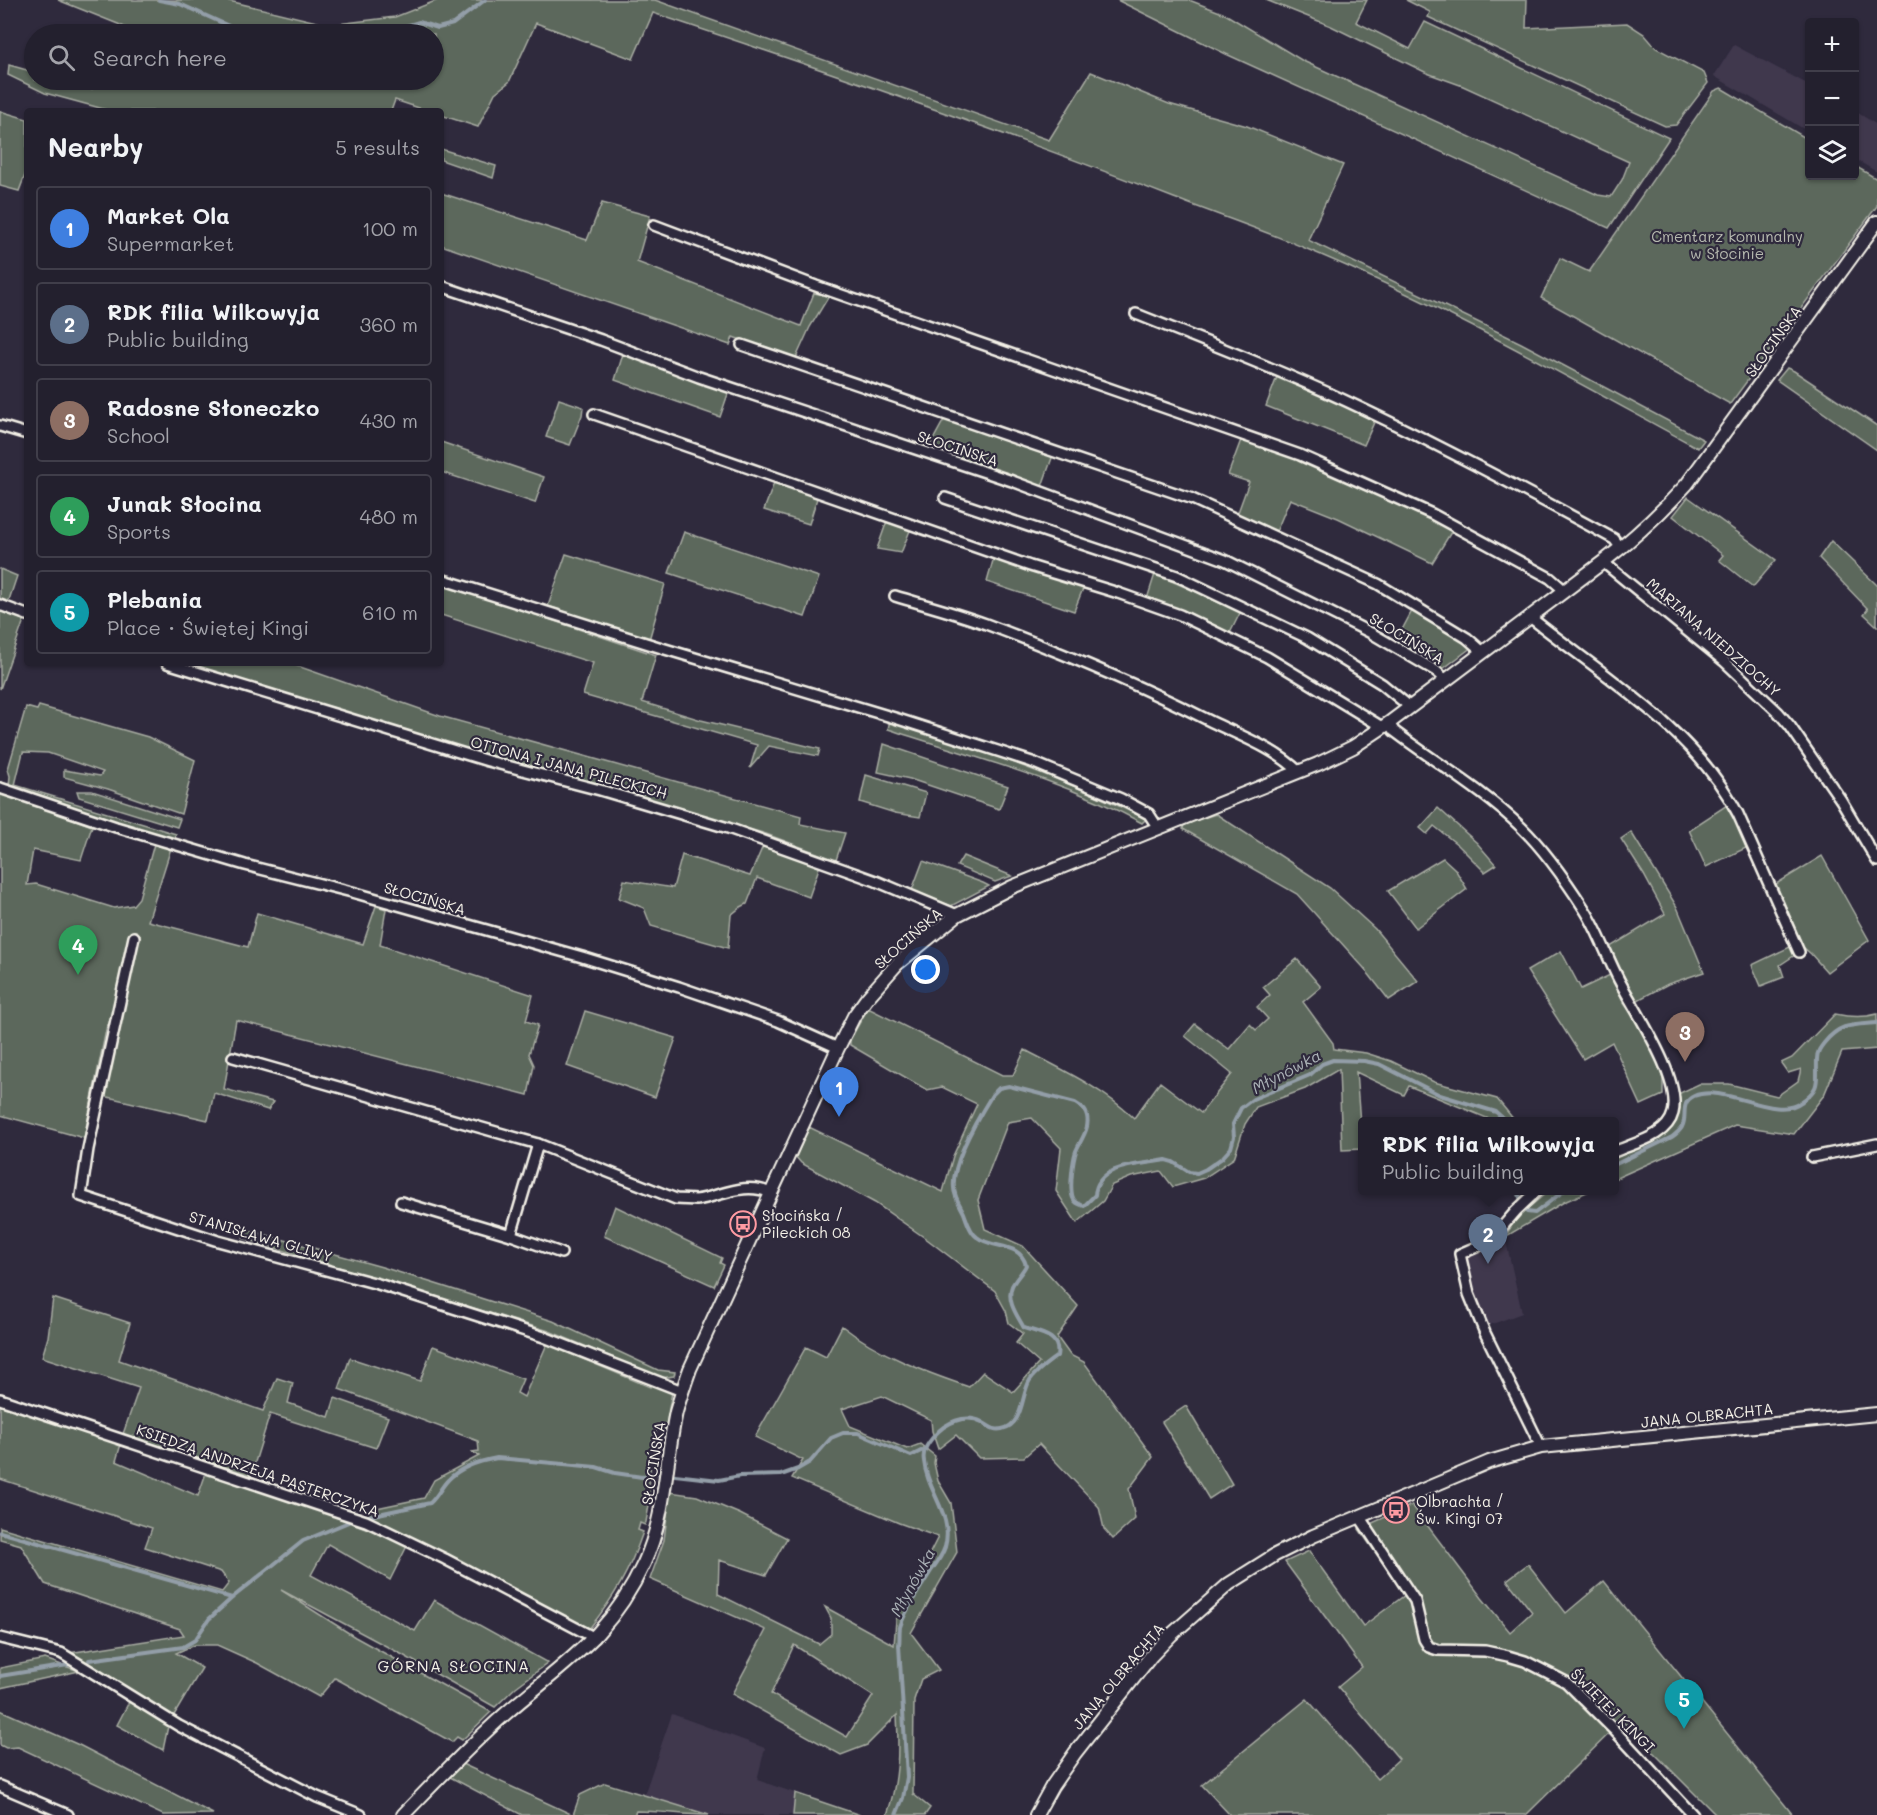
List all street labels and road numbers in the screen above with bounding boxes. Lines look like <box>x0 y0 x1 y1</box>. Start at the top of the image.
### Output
street label: SŁOCIŃSKA <box>1740 301 1806 381</box>
street label: SŁOCIŃSKA <box>915 426 1001 470</box>
street label: MARIANA NIEDZIOCHY <box>1643 573 1785 701</box>
street label: SŁOCIŃSKA <box>1366 608 1448 668</box>
street label: OTTONA I JANA PILECKICH <box>468 731 670 803</box>
street label: SŁOCIŃSKA <box>382 877 468 919</box>
street label: SŁOCIŃSKA <box>870 903 946 973</box>
street label: STANISŁAWA GLIWY <box>187 1206 335 1266</box>
street label: JANA OLBRACHTA <box>1640 1398 1774 1432</box>
street label: KSIĘDZA ANDRZEJA PASTERCZYKA <box>134 1419 382 1521</box>
street label: SŁOCIŃSKA <box>637 1420 669 1506</box>
street label: JANA OLBRACHTA <box>1068 1619 1168 1733</box>
street label: ŚWIĘTEJ KINGI <box>1567 1664 1660 1757</box>

